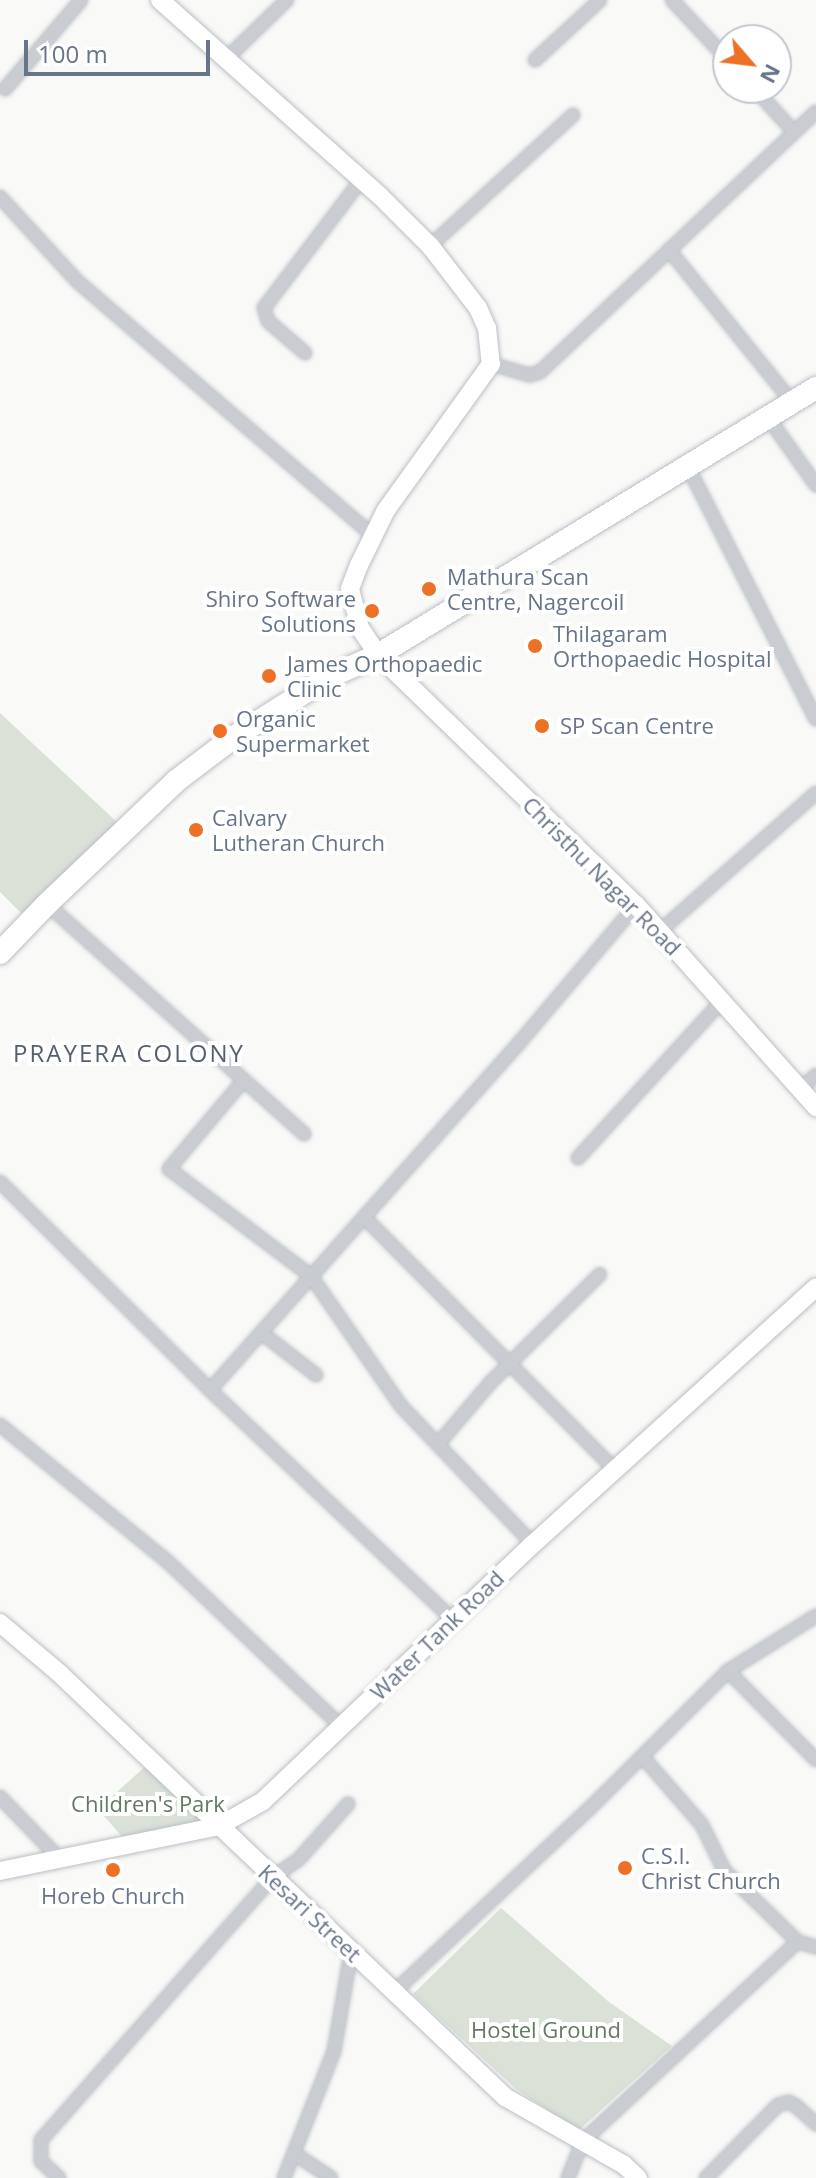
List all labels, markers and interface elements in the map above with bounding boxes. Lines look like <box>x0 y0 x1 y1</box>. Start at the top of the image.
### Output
scale bar <box>28 24 214 74</box>
north arrow <box>712 24 792 104</box>
text: 100 m <box>38 37 108 70</box>
text: N <box>754 59 789 89</box>
place label: Mathura Scan Centre, Nagercoil <box>447 563 624 614</box>
marker: Mathura Scan Centre, Nagercoil <box>418 578 440 600</box>
place label: Shiro Software Solutions <box>206 585 356 636</box>
marker: Shiro Software Solutions <box>363 602 381 620</box>
place label: Thilagaram Orthopaedic Hospital <box>553 620 772 672</box>
marker: Thilagaram Orthopaedic Hospital <box>524 635 546 657</box>
place label: James Orthopaedic Clinic <box>287 650 482 702</box>
marker: James Orthopaedic Clinic <box>258 665 280 687</box>
place label: Organic Supermarket <box>236 705 370 756</box>
place label: SP Scan Centre <box>560 713 714 739</box>
marker: SP Scan Centre <box>531 715 553 737</box>
marker: Organic Supermarket <box>211 722 229 740</box>
street label: Christhu Nagar Road <box>517 791 687 961</box>
place label: Calvary Lutheran Church <box>212 804 385 856</box>
marker: Calvary Lutheran Church <box>187 821 205 839</box>
district label: PRAYERA COLONY <box>13 1039 245 1067</box>
street label: Water Tank Road <box>365 1565 509 1705</box>
park label: Children's Park <box>71 1791 225 1817</box>
place label: C.S.I. Christ Church <box>641 1842 781 1894</box>
street label: Kesari Street <box>253 1859 367 1967</box>
marker: C.S.I. Christ Church <box>616 1859 634 1877</box>
marker: Horeb Church <box>104 1861 122 1879</box>
place label: Horeb Church <box>41 1883 185 1909</box>
park label: Hostel Ground <box>471 2017 621 2043</box>

